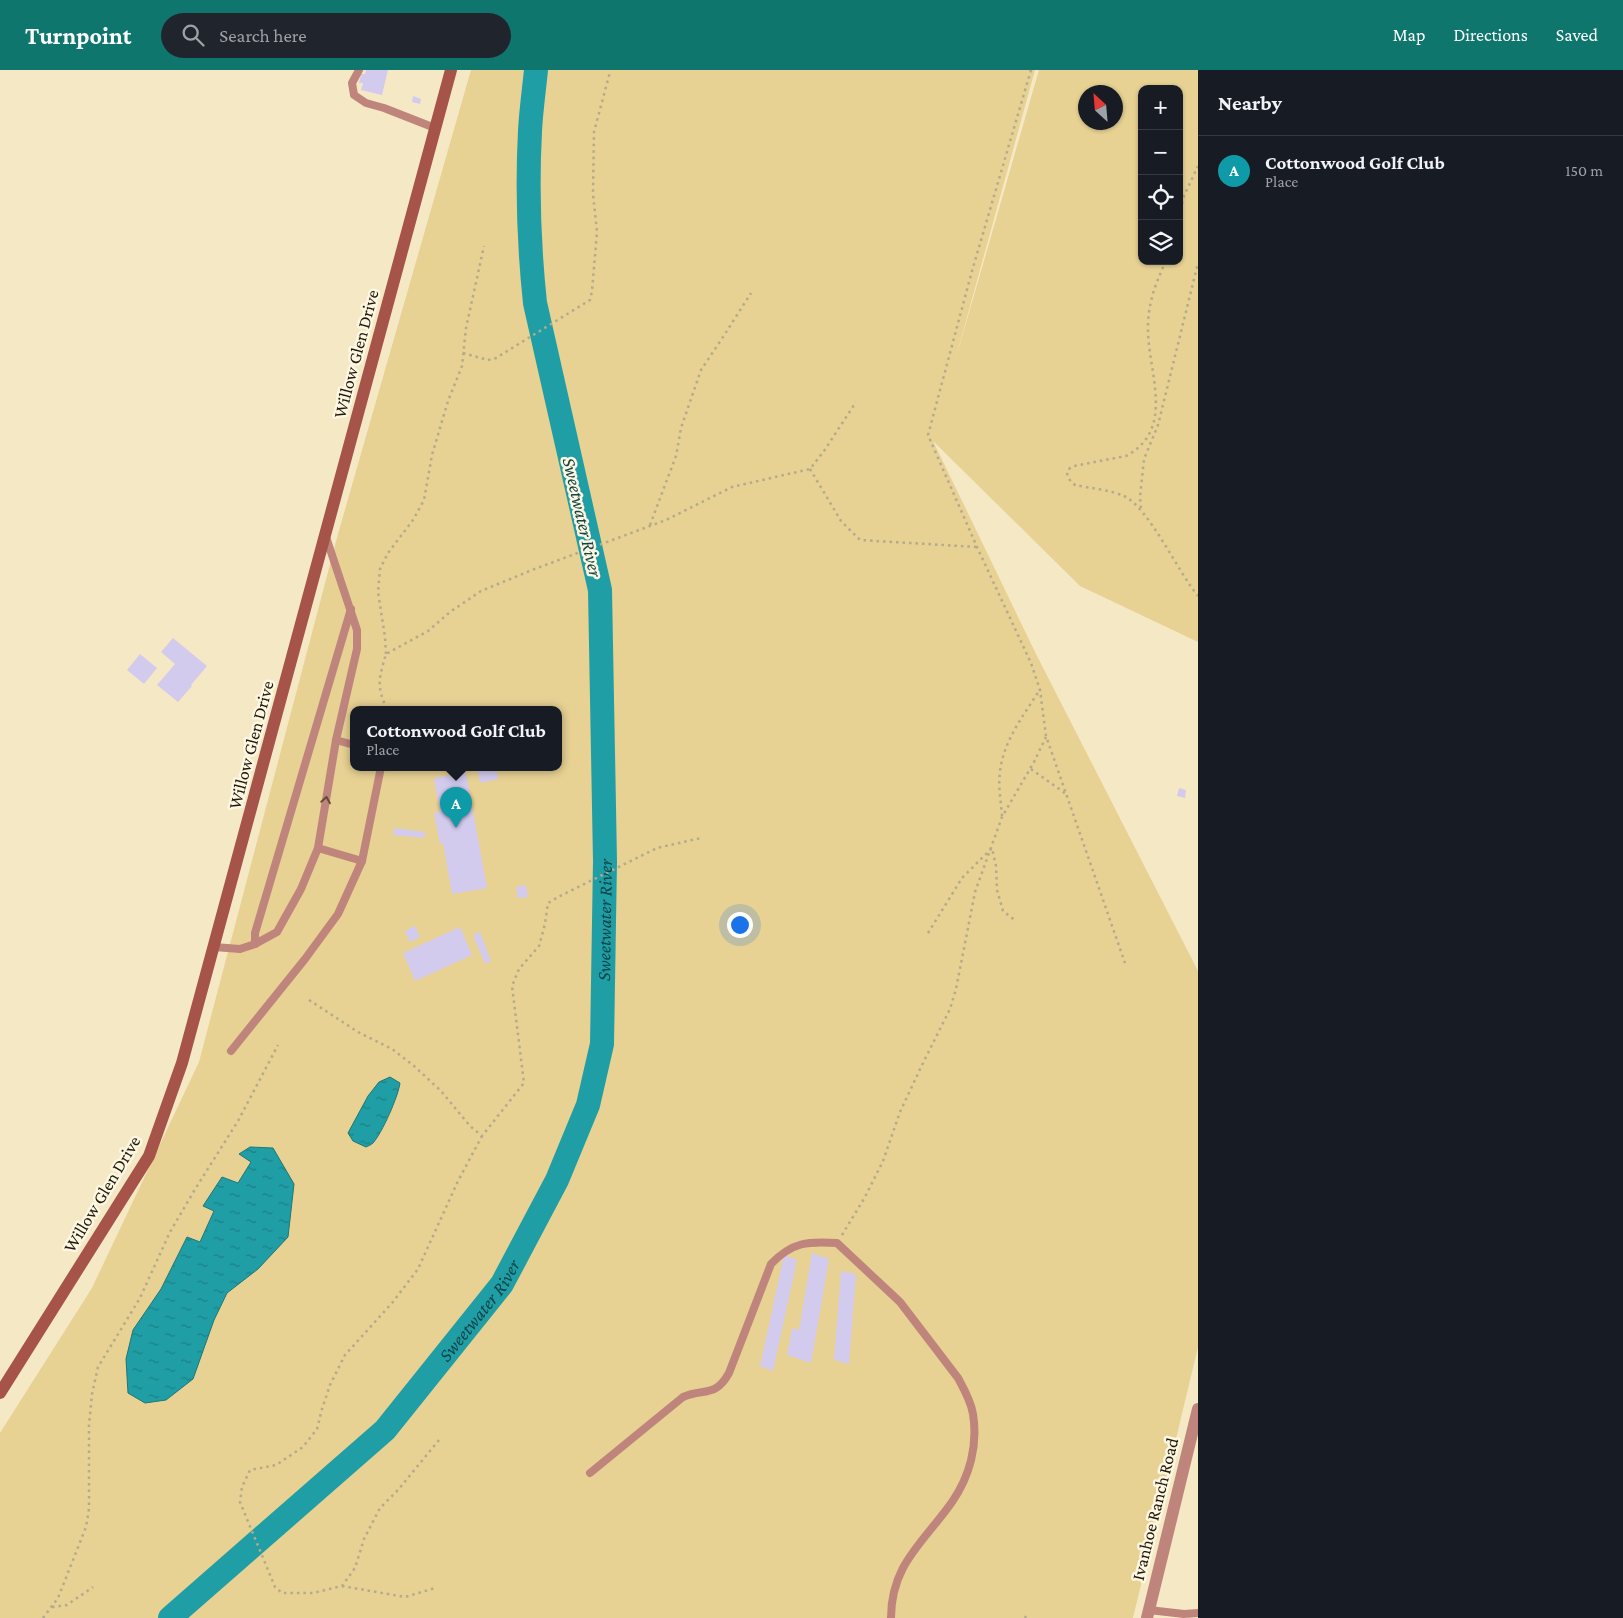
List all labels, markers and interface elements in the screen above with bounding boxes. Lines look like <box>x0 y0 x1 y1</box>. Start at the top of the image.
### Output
search box <box>161 13 511 58</box>
icon: search <box>179 21 207 49</box>
text: Turnpoint <box>25 22 131 49</box>
text: Search here <box>219 25 307 46</box>
text: Map <box>1393 25 1425 45</box>
text: Directions <box>1453 25 1528 45</box>
text: Saved <box>1556 25 1598 45</box>
north arrow <box>1078 85 1123 130</box>
map controls <box>1138 85 1183 265</box>
button: + <box>1138 85 1183 130</box>
text: Nearby <box>1218 91 1282 115</box>
button: − <box>1138 130 1183 175</box>
text: Cottonwood Golf Club <box>1265 152 1445 173</box>
text: A <box>1229 162 1239 179</box>
text: 150 m <box>1565 162 1603 179</box>
text: Place <box>1265 173 1298 190</box>
button: locate <box>1138 175 1183 220</box>
button: layers <box>1138 220 1183 265</box>
street label: Willow Glen Drive <box>329 288 383 420</box>
water label: Sweetwater River <box>559 455 607 580</box>
street label: Willow Glen Drive <box>224 679 278 811</box>
popup <box>350 706 562 771</box>
text: Cottonwood Golf Club <box>366 720 546 741</box>
text: Place <box>366 741 399 758</box>
pin: A <box>440 787 472 828</box>
one-way arrow <box>321 796 331 804</box>
water label: Sweetwater River <box>593 858 616 981</box>
your location <box>727 912 753 938</box>
street label: Willow Glen Drive <box>59 1132 145 1256</box>
water label: Sweetwater River <box>434 1255 525 1366</box>
street label: Ivanhoe Ranch Road <box>1128 1435 1183 1582</box>

